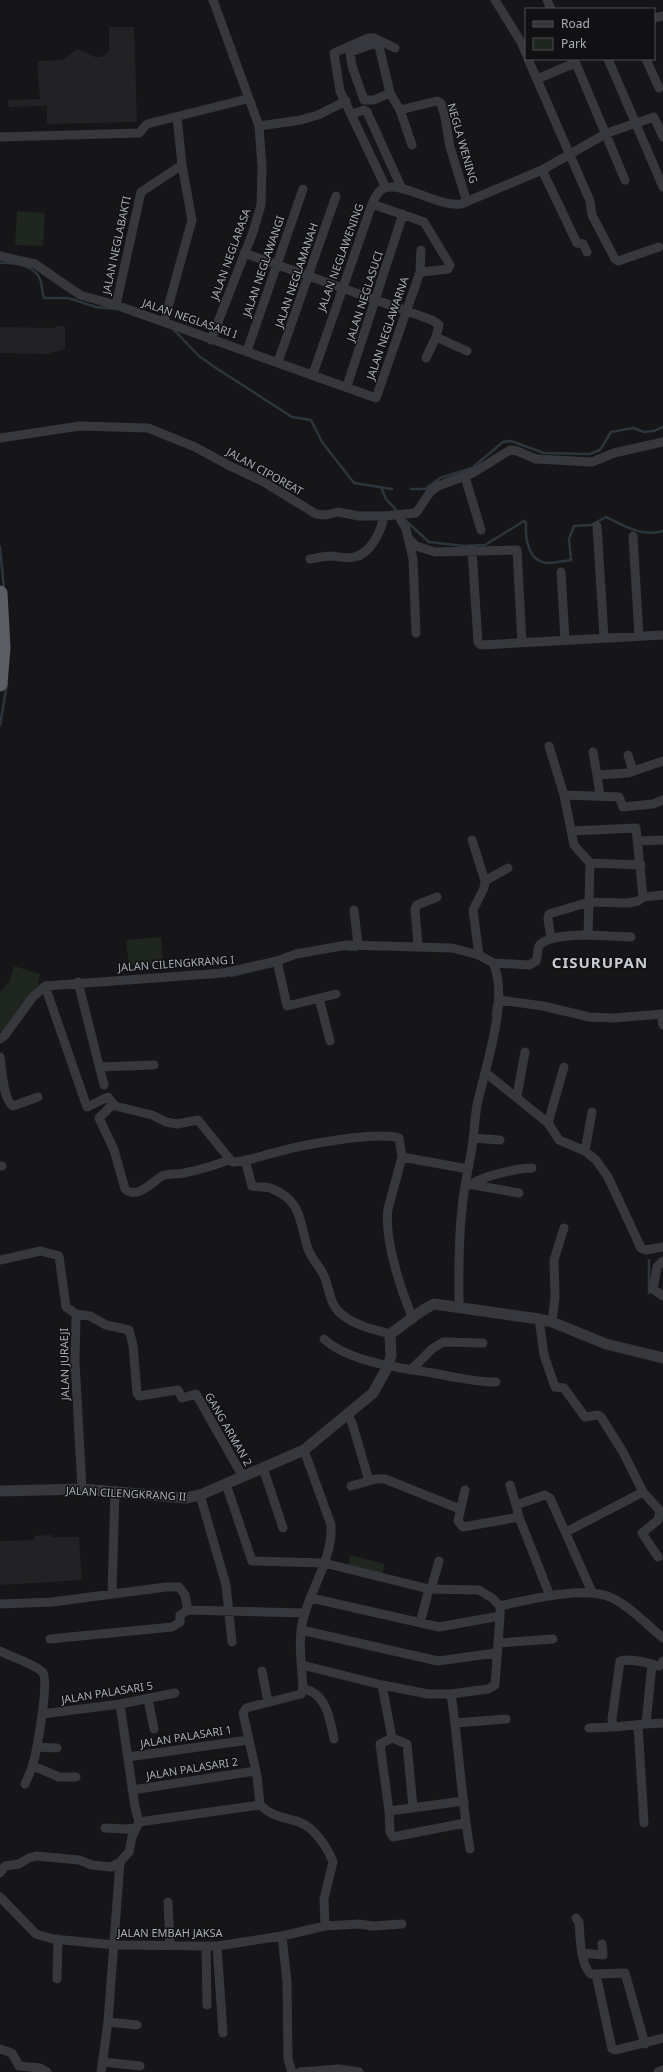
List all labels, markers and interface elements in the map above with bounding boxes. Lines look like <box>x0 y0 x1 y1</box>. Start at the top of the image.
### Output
legend <box>525 8 655 60</box>
text: Road <box>561 15 590 32</box>
text: Park <box>561 35 587 52</box>
street label: NEGLA WENING <box>444 101 482 185</box>
street label: JALAN NEGLABAKTI <box>98 194 134 297</box>
street label: JALAN NEGLAWENING <box>313 201 366 314</box>
street label: JALAN NEGLARASA <box>206 205 254 303</box>
street label: JALAN NEGLAWANGI <box>238 213 287 319</box>
street label: JALAN NEGLAMANAH <box>271 221 321 330</box>
street label: JALAN NEGLASUCI <box>342 249 386 344</box>
street label: JALAN NEGLAWARNA <box>362 274 412 382</box>
street label: JALAN NEGLASARI I <box>140 294 240 341</box>
street label: JALAN CIPOREAT <box>223 443 306 498</box>
street label: JALAN CILENGKRANG I <box>116 951 235 975</box>
district label: CISURUPAN <box>552 952 648 972</box>
street label: JALAN JURAEJI <box>56 1327 72 1401</box>
street label: GANG ARMAN 2 <box>202 1389 256 1469</box>
street label: JALAN CILENGKRANG II <box>65 1482 187 1504</box>
street label: JALAN PALASARI 5 <box>59 1677 154 1707</box>
street label: JALAN PALASARI 1 <box>138 1721 233 1751</box>
street label: JALAN PALASARI 2 <box>144 1753 239 1783</box>
street label: JALAN EMBAH JAKSA <box>116 1925 224 1940</box>

